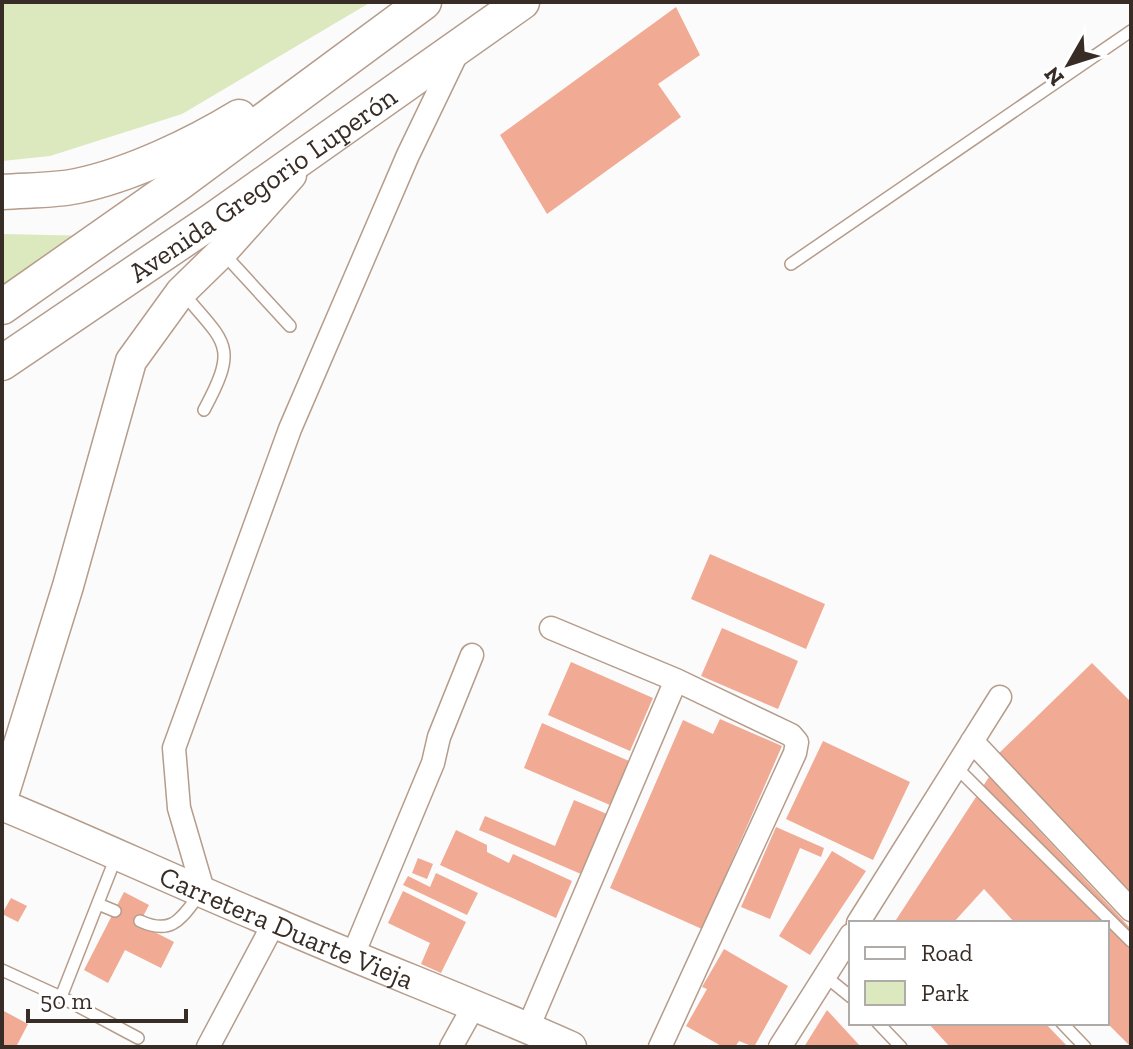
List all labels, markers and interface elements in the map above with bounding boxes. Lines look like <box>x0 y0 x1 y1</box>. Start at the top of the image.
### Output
north arrow <box>1029 24 1109 104</box>
text: N <box>1038 61 1070 91</box>
street label: Avenida Gregorio Luperón <box>122 79 403 289</box>
street label: Carretera Duarte Vieja <box>155 859 419 996</box>
legend <box>849 921 1109 1025</box>
text: Road <box>921 938 973 967</box>
scale bar <box>28 973 186 1023</box>
text: Park <box>921 978 969 1007</box>
text: 50 m <box>40 986 93 1015</box>

